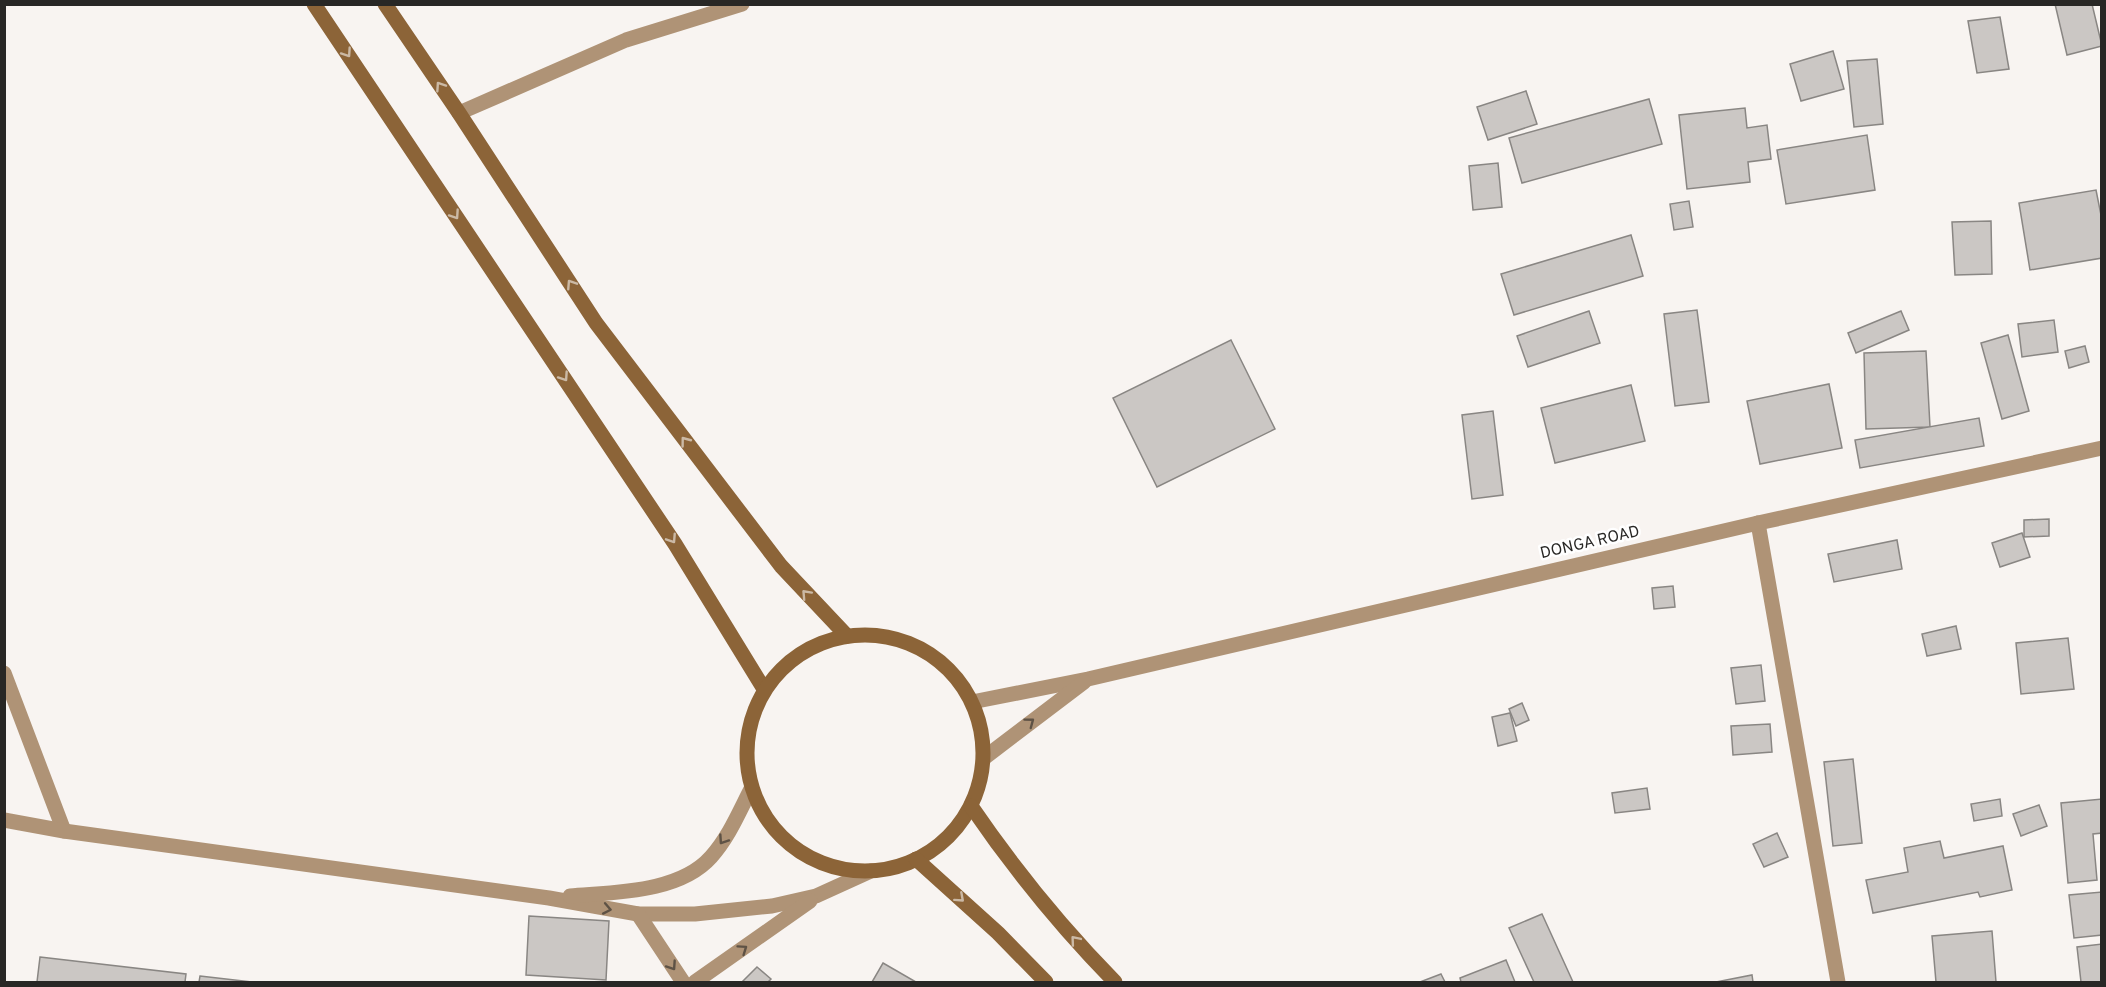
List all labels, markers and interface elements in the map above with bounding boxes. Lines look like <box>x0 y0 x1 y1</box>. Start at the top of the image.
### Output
one-way arrow <box>339 47 350 58</box>
one-way arrow <box>436 81 447 92</box>
one-way arrow <box>448 209 459 220</box>
one-way arrow <box>567 279 578 290</box>
one-way arrow <box>557 371 568 382</box>
one-way arrow <box>681 437 692 448</box>
street label: DONGA ROAD <box>1538 522 1642 564</box>
one-way arrow <box>665 533 676 544</box>
one-way arrow <box>802 590 813 601</box>
one-way arrow <box>1024 719 1035 730</box>
one-way arrow <box>719 833 730 844</box>
one-way arrow <box>952 891 963 902</box>
one-way arrow <box>601 902 611 915</box>
one-way arrow <box>1072 936 1083 947</box>
one-way arrow <box>736 945 747 956</box>
one-way arrow <box>665 959 676 970</box>

